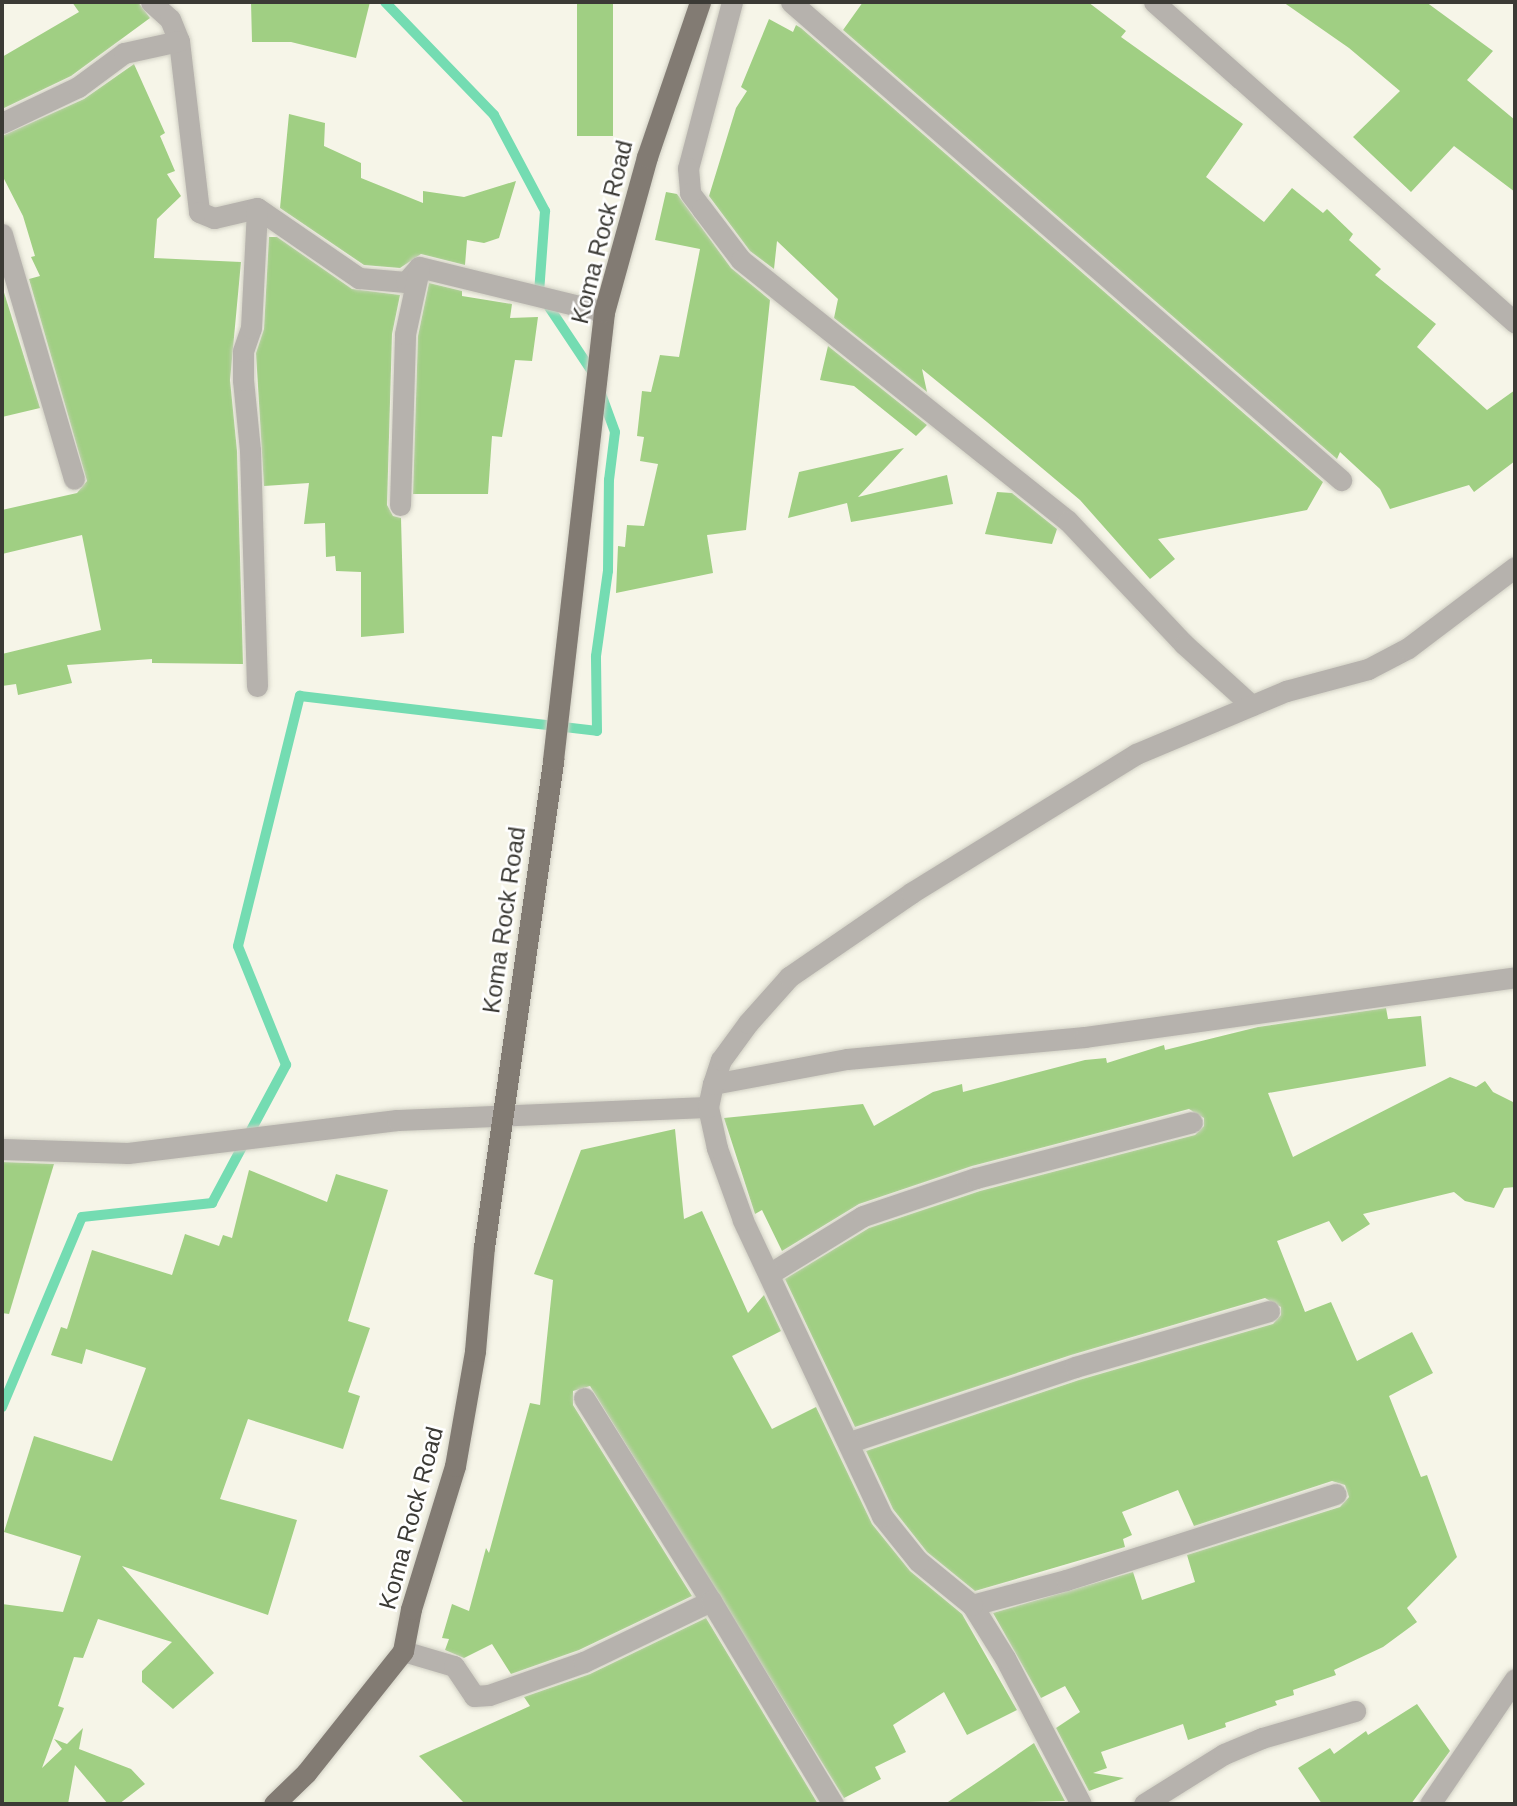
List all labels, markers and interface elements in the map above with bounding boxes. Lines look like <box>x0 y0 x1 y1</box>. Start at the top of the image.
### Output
street label: Koma Rock Road <box>565 137 639 327</box>
street label: Koma Rock Road <box>477 825 531 1015</box>
street label: Koma Rock Road <box>373 1423 449 1613</box>

